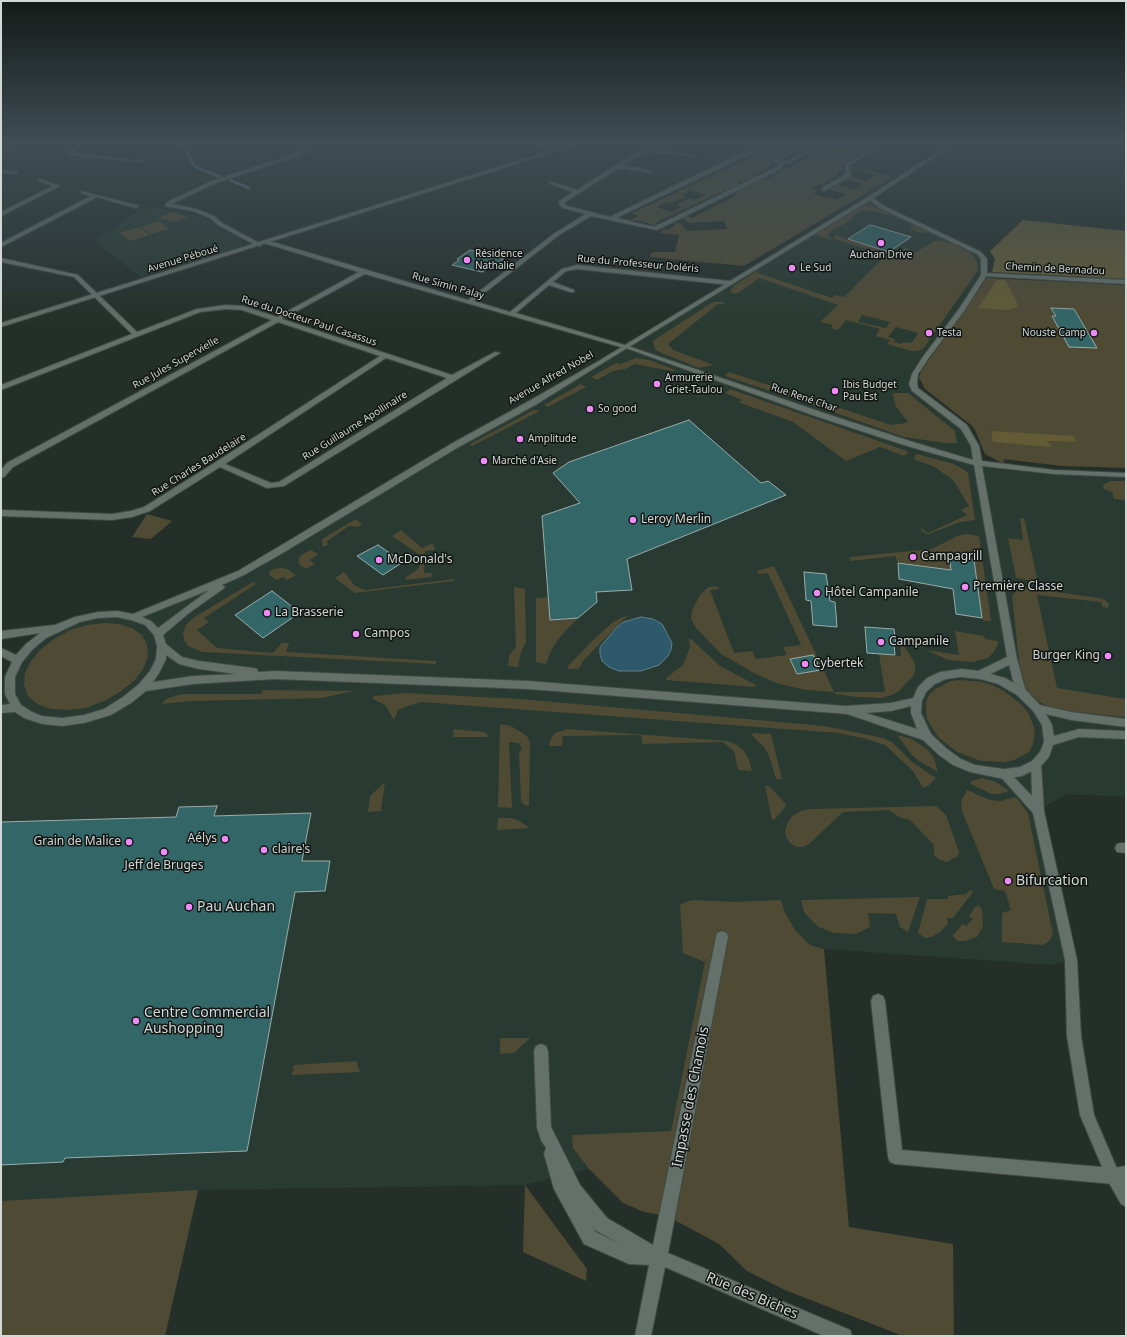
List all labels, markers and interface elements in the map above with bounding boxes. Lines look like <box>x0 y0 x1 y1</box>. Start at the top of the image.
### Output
marker: Auchan Drive <box>876 238 886 248</box>
street label: Avenue Péboué <box>146 243 220 275</box>
place label: Résidence Nathalie <box>475 248 523 272</box>
place label: Auchan Drive <box>850 249 912 261</box>
street label: Rue du Professeur Doléris <box>577 253 699 275</box>
marker: Résidence Nathalie <box>462 255 472 265</box>
street label: Chemin de Bernadou <box>1005 260 1105 278</box>
place label: Le Sud <box>800 262 831 274</box>
marker: Le Sud <box>787 263 797 273</box>
street label: Rue Simin Palay <box>411 270 485 302</box>
street label: Rue du Docteur Paul Casassus <box>240 293 378 349</box>
place label: Testa <box>937 327 962 339</box>
place label: Nouste Camp <box>1022 327 1086 339</box>
marker: Testa <box>924 328 934 338</box>
marker: Nouste Camp <box>1089 328 1099 338</box>
street label: Rue Jules Supervielle <box>131 334 221 392</box>
street label: Avenue Alfred Nobel <box>506 349 596 407</box>
place label: Armurerie Griet-Taulou <box>665 372 722 396</box>
marker: Armurerie Griet-Taulou <box>652 379 662 389</box>
place label: Ibis Budget Pau Est <box>843 379 897 402</box>
street label: Rue René Char <box>769 381 839 415</box>
marker: Ibis Budget Pau Est <box>830 386 840 396</box>
street label: Rue Guillaume Apollinaire <box>300 389 410 463</box>
place label: So good <box>598 403 637 415</box>
marker: So good <box>585 404 595 414</box>
street label: Rue Charles Baudelaire <box>150 431 248 499</box>
place label: Amplitude <box>528 433 577 445</box>
marker: Amplitude <box>515 434 525 444</box>
place label: Marché d'Asie <box>492 455 557 467</box>
marker: Marché d'Asie <box>479 456 489 466</box>
place label: Leroy Merlin <box>641 513 711 527</box>
marker: Leroy Merlin <box>628 515 638 525</box>
place label: Campagrill <box>921 550 982 564</box>
marker: Campagrill <box>908 552 918 562</box>
place label: McDonald's <box>387 553 452 567</box>
marker: McDonald's <box>374 555 384 565</box>
place label: Première Classe <box>973 580 1063 594</box>
marker: Première Classe <box>960 582 970 592</box>
place label: Hôtel Campanile <box>825 586 918 600</box>
marker: Hôtel Campanile <box>812 588 822 598</box>
place label: La Brasserie <box>275 606 343 620</box>
marker: La Brasserie <box>262 608 272 618</box>
place label: Campos <box>364 627 410 641</box>
marker: Campos <box>351 629 361 639</box>
place label: Campanile <box>889 635 949 649</box>
marker: Campanile <box>876 637 886 647</box>
place label: Burger King <box>1032 649 1100 663</box>
marker: Burger King <box>1103 651 1113 661</box>
place label: Cybertek <box>813 657 863 671</box>
marker: Cybertek <box>800 659 810 669</box>
place label: Aélys <box>188 832 217 846</box>
marker: Aélys <box>220 834 230 844</box>
place label: Grain de Malice <box>34 835 121 849</box>
marker: Grain de Malice <box>124 837 134 847</box>
place label: claire's <box>272 843 310 857</box>
marker: claire's <box>259 845 269 855</box>
marker: Jeff de Bruges <box>159 847 169 857</box>
place label: Jeff de Bruges <box>125 859 203 873</box>
place label: Bifurcation <box>1016 873 1088 889</box>
marker: Bifurcation <box>1003 876 1013 886</box>
place label: Pau Auchan <box>197 899 275 915</box>
marker: Pau Auchan <box>184 902 194 912</box>
place label: Centre Commercial Aushopping <box>144 1005 270 1038</box>
marker: Centre Commercial Aushopping <box>131 1016 141 1026</box>
street label: Impasse des Chamois <box>669 1025 713 1169</box>
street label: Rue des Biches <box>703 1269 801 1323</box>

